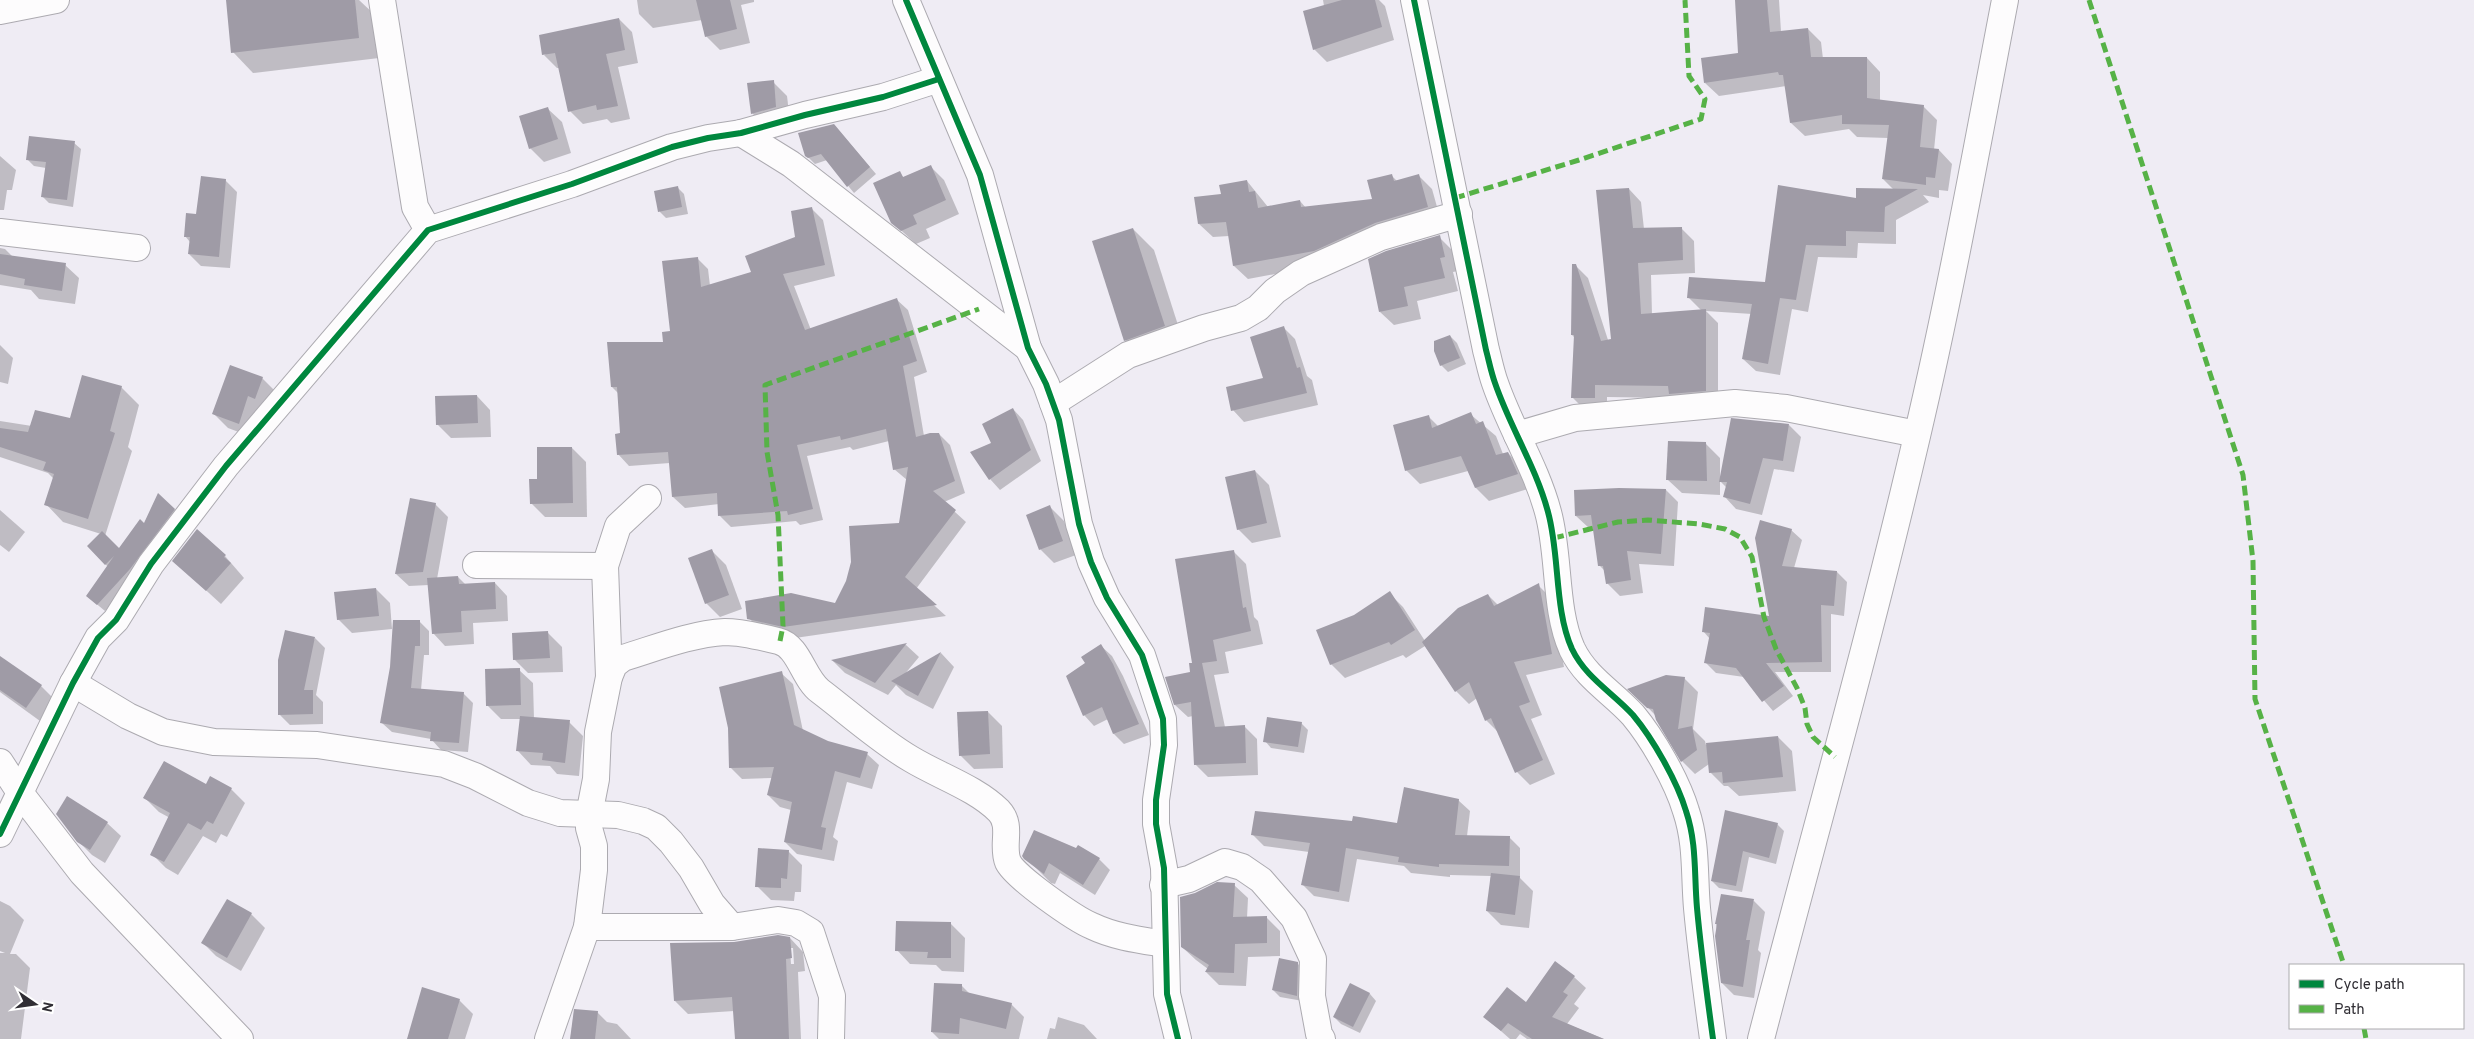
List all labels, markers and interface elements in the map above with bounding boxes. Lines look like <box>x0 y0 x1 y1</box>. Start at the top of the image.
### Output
legend <box>2289 964 2464 1029</box>
text: Cycle path <box>2334 976 2405 995</box>
north arrow <box>10 979 60 1029</box>
text: N <box>37 1000 56 1013</box>
text: Path <box>2334 1001 2365 1020</box>

